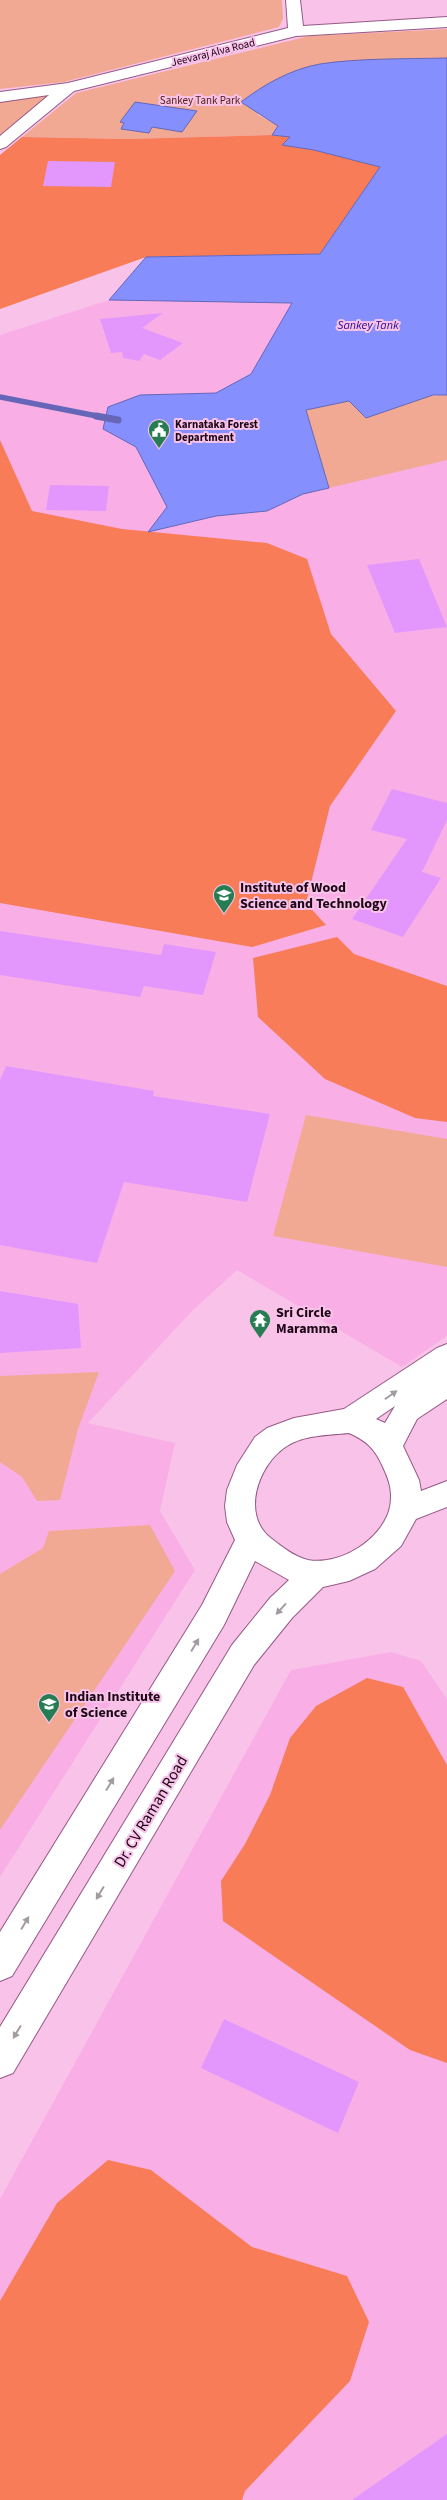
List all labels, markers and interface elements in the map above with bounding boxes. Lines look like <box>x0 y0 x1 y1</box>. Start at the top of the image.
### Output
street label: Jeevaraj Alva Road <box>170 35 257 70</box>
park label: Sankey Tank Park <box>160 93 241 108</box>
water label: Sankey Tank <box>337 317 399 334</box>
place label: Karnataka Forest Department <box>175 417 259 445</box>
public building icon: Karnataka Forest Department <box>147 418 171 449</box>
place label: Institute of Wood Science and Technology <box>240 878 387 914</box>
school or university icon: Institute of Wood Science and Technology <box>212 883 236 914</box>
place label: Sri Circle Maramma <box>276 1303 338 1339</box>
temple icon: Sri Circle Maramma <box>248 1308 272 1339</box>
one-way arrow <box>384 1390 398 1400</box>
one-way arrow <box>275 1602 287 1614</box>
one-way arrow <box>190 1639 199 1652</box>
place label: Indian Institute of Science <box>65 1687 160 1723</box>
school or university icon: Indian Institute of Science <box>37 1692 61 1723</box>
street label: Dr. CV Raman Road <box>109 1751 193 1872</box>
one-way arrow <box>105 1777 115 1790</box>
one-way arrow <box>96 1887 105 1900</box>
one-way arrow <box>21 1916 30 1929</box>
one-way arrow <box>12 2026 21 2039</box>

